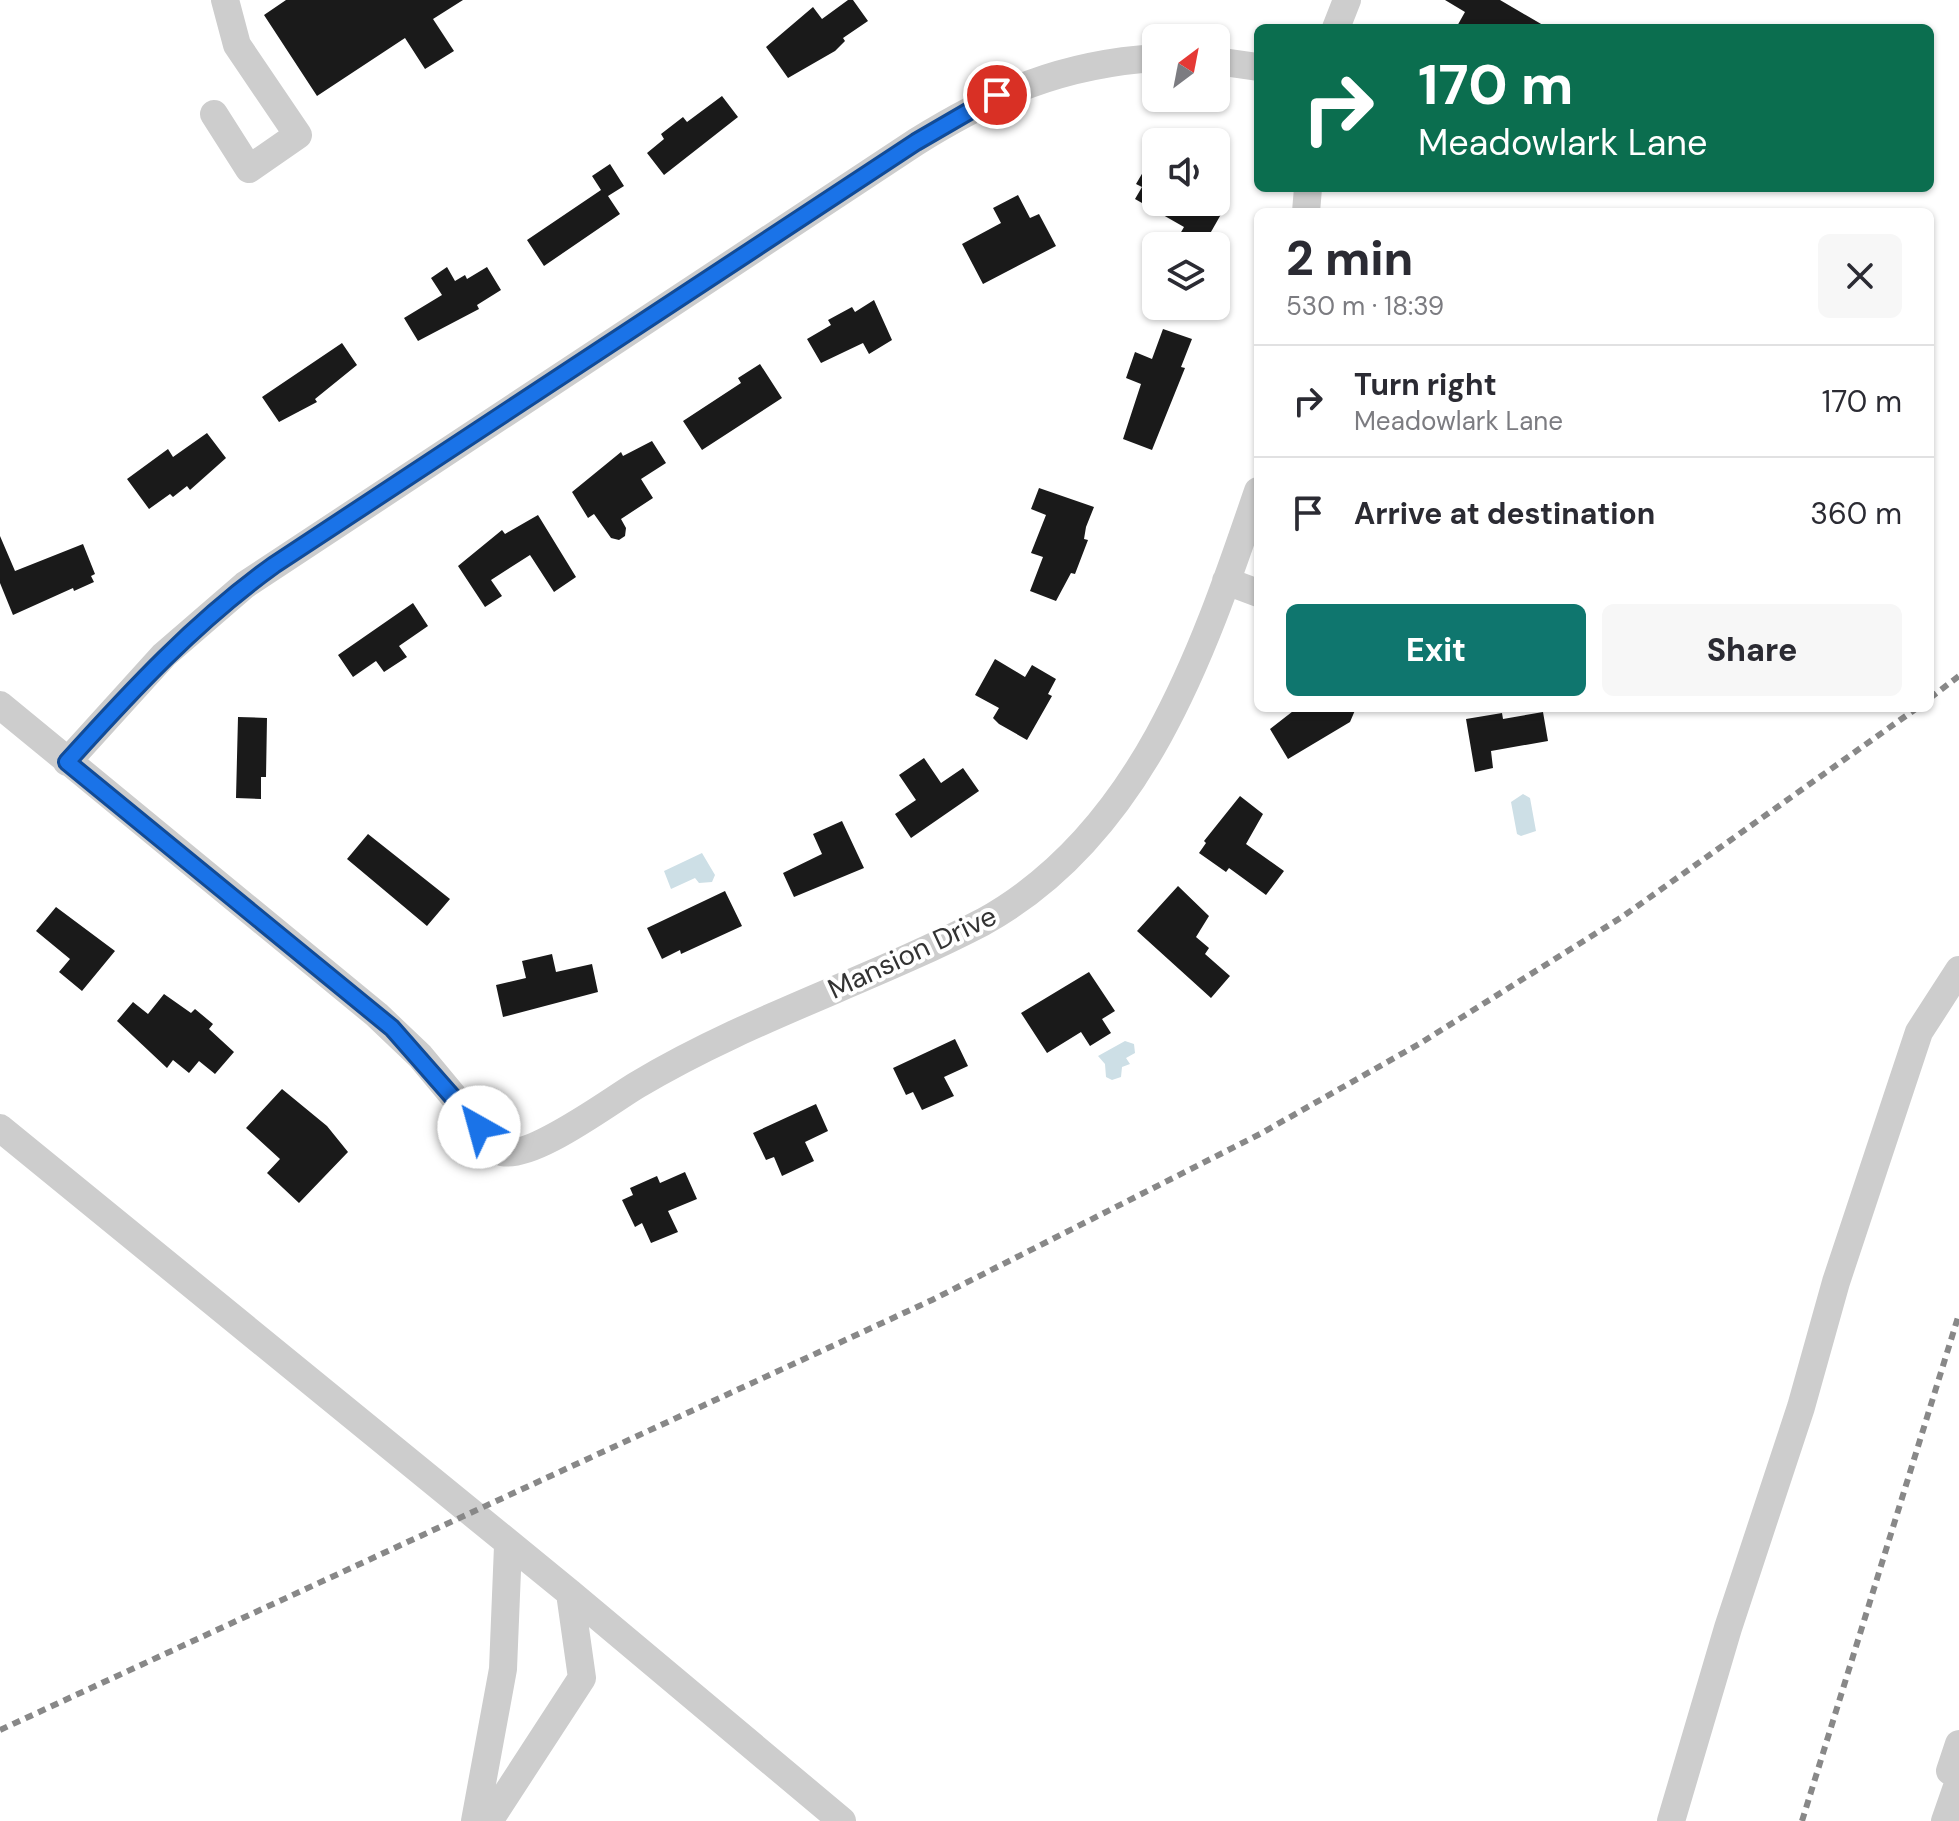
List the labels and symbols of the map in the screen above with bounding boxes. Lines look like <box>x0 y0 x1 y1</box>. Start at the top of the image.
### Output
north arrow <box>1142 24 1230 112</box>
pin <box>963 61 1031 129</box>
street label: Mansion Drive <box>822 897 1003 1008</box>
position arrow <box>437 1085 521 1169</box>

